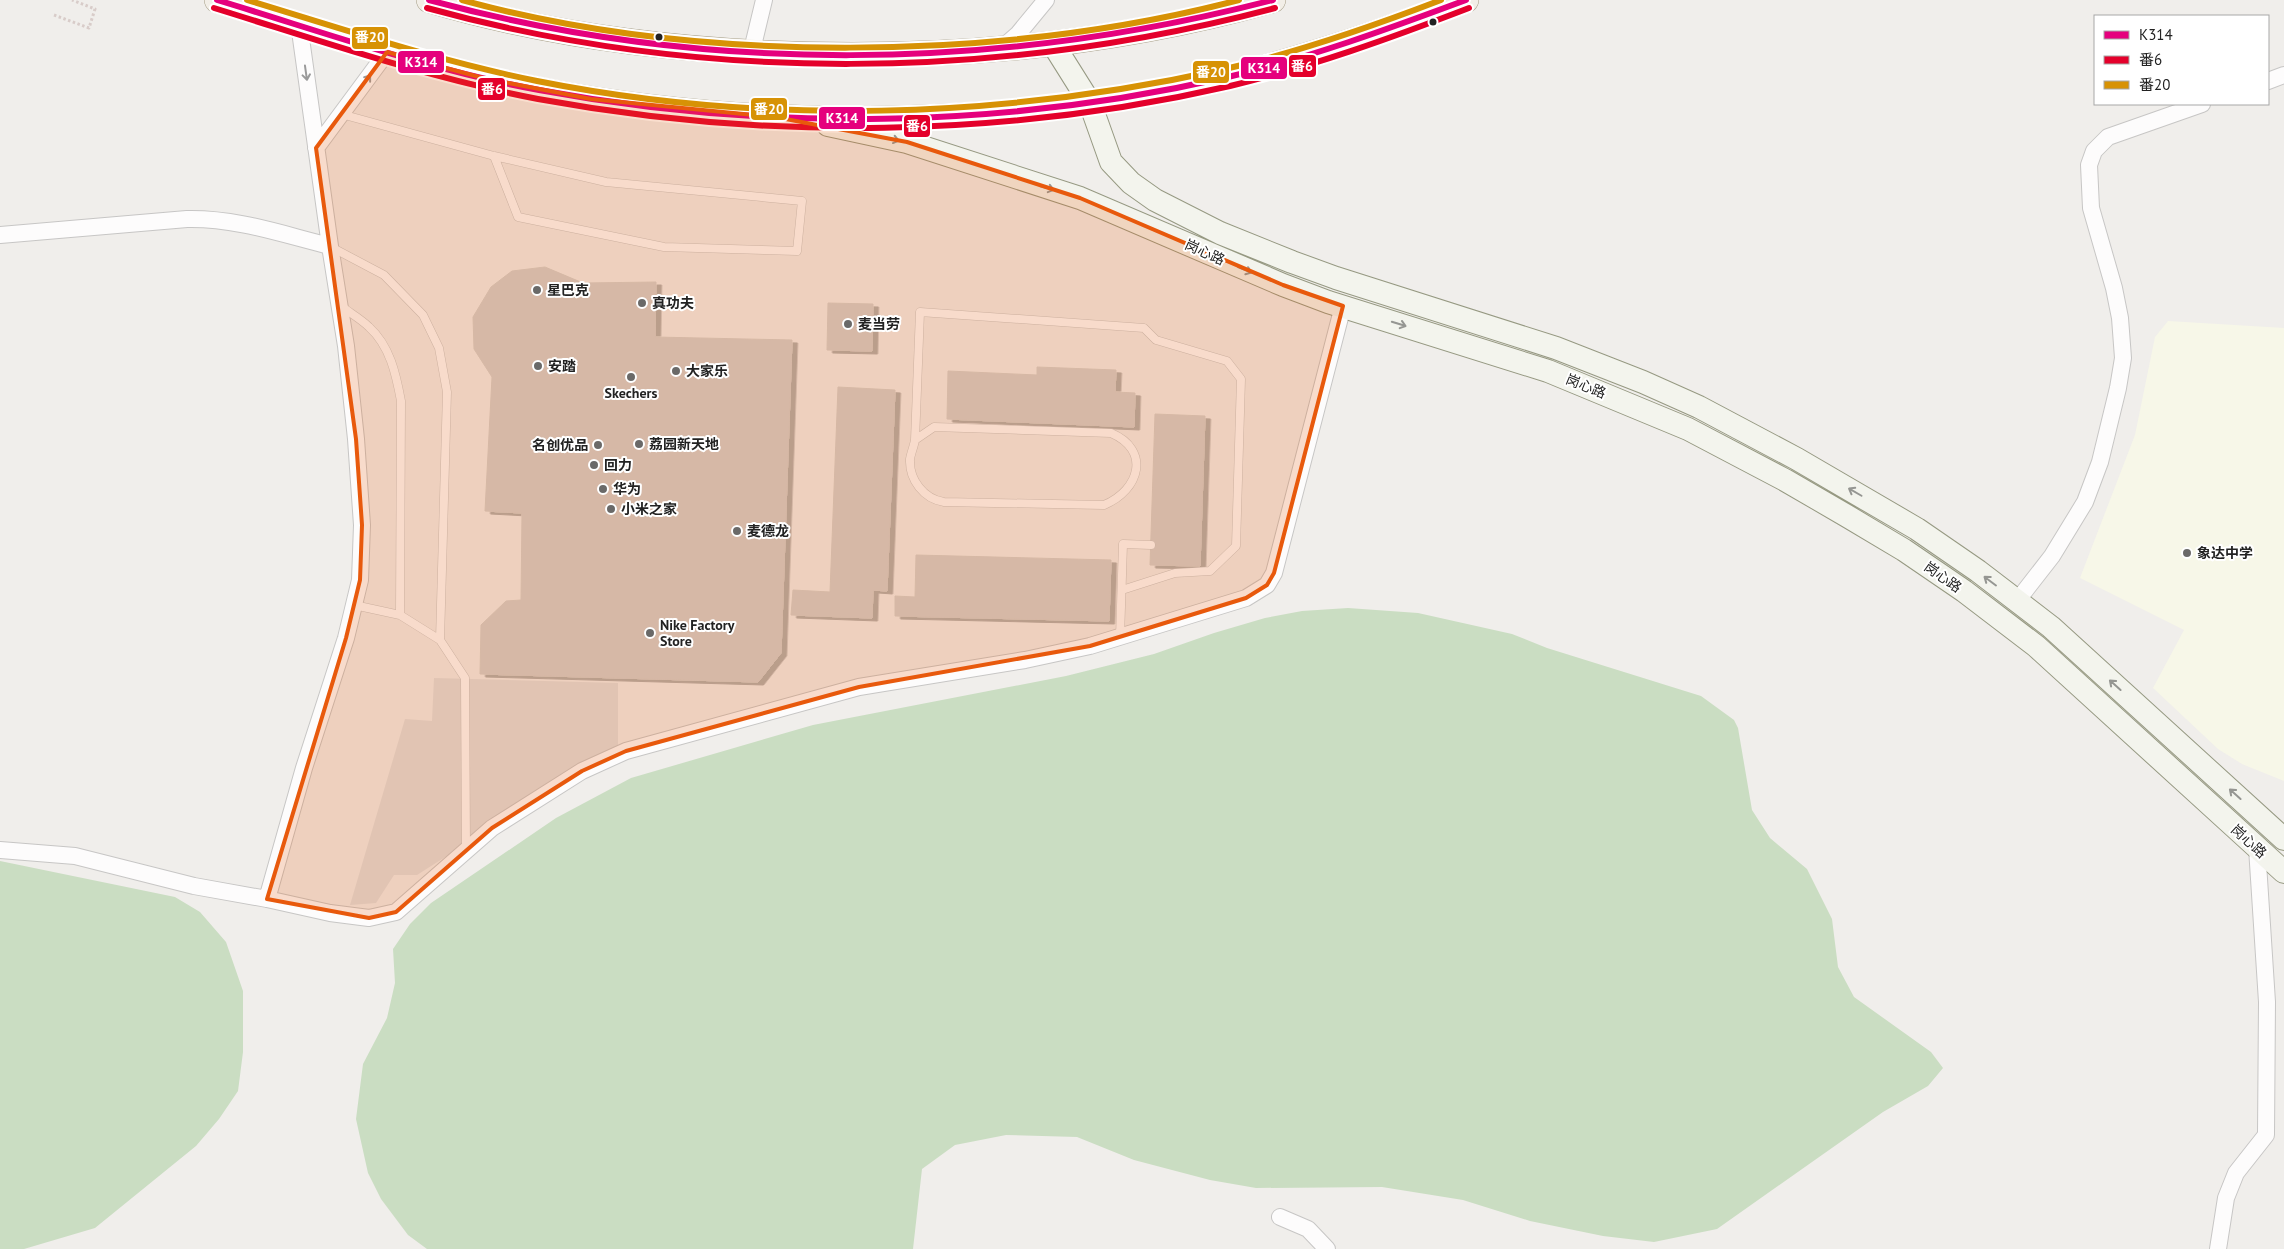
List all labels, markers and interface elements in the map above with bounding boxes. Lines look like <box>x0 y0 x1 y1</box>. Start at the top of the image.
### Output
legend <box>2094 15 2269 105</box>
unlabelled marker <box>1428 17 1438 27</box>
text: K314 <box>2139 25 2173 44</box>
line badge: 番20 <box>351 26 389 50</box>
text: 番20 <box>355 28 385 46</box>
unlabelled marker <box>654 32 664 42</box>
line badge: K314 <box>397 50 445 74</box>
text: 番6 <box>2139 50 2162 69</box>
text: K314 <box>405 53 437 71</box>
line badge: 番6 <box>1288 54 1317 78</box>
line badge: K314 <box>1240 56 1288 80</box>
text: 番6 <box>1291 57 1313 75</box>
text: K314 <box>1248 59 1280 77</box>
line badge: 番20 <box>1192 60 1230 84</box>
text: 番20 <box>1196 63 1226 81</box>
one-way arrow <box>301 64 311 80</box>
one-way arrow <box>361 74 371 88</box>
text: 番20 <box>2139 75 2170 94</box>
line badge: 番6 <box>477 77 506 101</box>
text: 番6 <box>481 80 503 98</box>
line badge: 番20 <box>750 97 788 121</box>
text: 番20 <box>754 100 784 118</box>
line badge: K314 <box>818 106 866 130</box>
text: K314 <box>826 109 858 127</box>
line badge: 番6 <box>903 114 931 138</box>
text: 番6 <box>906 117 928 135</box>
one-way arrow <box>883 135 899 144</box>
one-way arrow <box>1038 184 1054 194</box>
street label: 岗心路 <box>1182 235 1228 269</box>
one-way arrow <box>1238 266 1253 275</box>
place label: 星巴克 <box>547 281 589 299</box>
marker: 星巴克 <box>531 284 543 296</box>
place label: 真功夫 <box>652 294 694 312</box>
marker: 真功夫 <box>636 297 648 309</box>
place label: 麦当劳 <box>858 315 900 333</box>
marker: 麦当劳 <box>842 318 854 330</box>
one-way arrow <box>1390 319 1406 329</box>
place label: 安踏 <box>548 357 576 375</box>
marker: 安踏 <box>532 360 544 372</box>
place label: 大家乐 <box>686 362 728 380</box>
marker: 大家乐 <box>670 365 682 377</box>
street label: 岗心路 <box>1563 370 1609 402</box>
marker: Skechers <box>625 371 637 383</box>
place label: Skechers <box>605 384 657 402</box>
place label: 荔园新天地 <box>649 435 719 453</box>
place label: 名创优品 <box>532 436 588 454</box>
marker: 荔园新天地 <box>633 438 645 450</box>
marker: 名创优品 <box>592 439 604 451</box>
place label: 回力 <box>604 456 632 474</box>
marker: 回力 <box>588 459 600 471</box>
place label: 华为 <box>613 480 641 498</box>
marker: 华为 <box>597 483 609 495</box>
one-way arrow <box>1848 486 1862 496</box>
place label: 小米之家 <box>621 500 677 518</box>
marker: 小米之家 <box>605 503 617 515</box>
place label: 麦德龙 <box>747 522 789 540</box>
marker: 麦德龙 <box>731 525 743 537</box>
place label: 象达中学 <box>2197 544 2253 562</box>
marker: 象达中学 <box>2181 547 2193 559</box>
street label: 岗心路 <box>1921 558 1965 596</box>
one-way arrow <box>1984 575 1997 586</box>
place label: Nike Factory Store <box>660 616 735 650</box>
marker: Nike Factory Store <box>644 627 656 639</box>
one-way arrow <box>2109 679 2121 691</box>
one-way arrow <box>2229 788 2242 800</box>
street label: 岗心路 <box>2227 820 2271 862</box>

